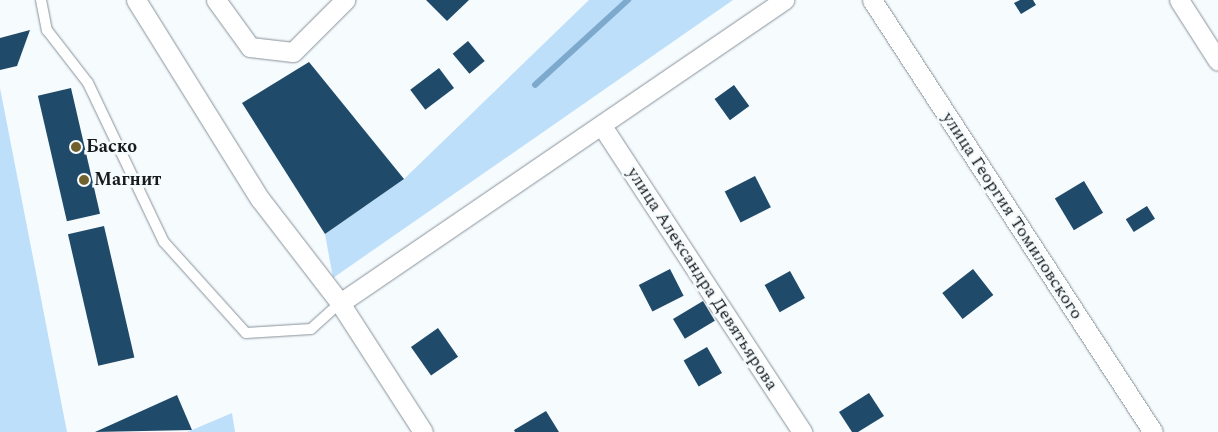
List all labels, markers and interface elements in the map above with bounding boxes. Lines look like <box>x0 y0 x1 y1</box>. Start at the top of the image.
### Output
street label: улица Георгия Томиловского <box>937 108 1087 324</box>
place label: Баско <box>86 136 137 158</box>
marker: Баско <box>70 141 82 153</box>
street label: улица Александра Девятьярова <box>622 163 782 395</box>
place label: Магнит <box>94 169 161 191</box>
marker: Магнит <box>78 174 90 186</box>

